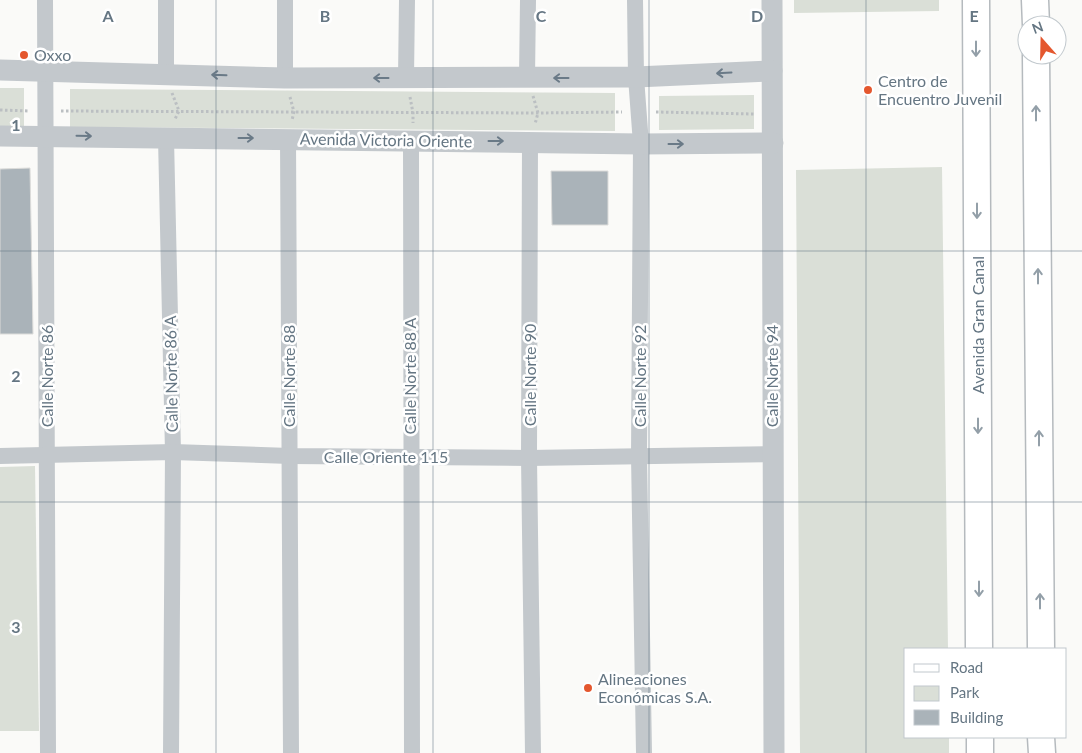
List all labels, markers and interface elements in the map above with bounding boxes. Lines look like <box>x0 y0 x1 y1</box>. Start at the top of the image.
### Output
text: A <box>101 6 114 25</box>
text: B <box>320 6 330 25</box>
text: C <box>536 6 547 25</box>
text: D <box>751 6 763 25</box>
text: E <box>969 6 979 25</box>
north arrow <box>1017 15 1067 65</box>
text: N <box>1029 17 1045 37</box>
one-way arrow <box>971 40 981 56</box>
place label: Oxxo <box>34 45 71 64</box>
marker: Oxxo <box>18 49 30 61</box>
one-way arrow <box>716 69 732 78</box>
one-way arrow <box>211 71 227 80</box>
place label: Centro de Encuentro Juvenil <box>878 71 1002 108</box>
one-way arrow <box>373 73 390 83</box>
one-way arrow <box>553 73 570 83</box>
marker: Centro de Encuentro Juvenil <box>862 84 874 96</box>
one-way arrow <box>1031 105 1041 122</box>
text: 1 <box>11 115 21 134</box>
street label: Avenida Victoria Oriente <box>300 128 472 151</box>
one-way arrow <box>75 131 91 141</box>
one-way arrow <box>238 133 254 143</box>
one-way arrow <box>488 136 504 146</box>
one-way arrow <box>668 139 684 149</box>
one-way arrow <box>972 202 982 219</box>
street label: Avenida Gran Canal <box>968 256 987 394</box>
one-way arrow <box>1033 268 1043 284</box>
street label: Calle Norte 86 A <box>160 315 181 433</box>
street label: Calle Norte 88 A <box>400 317 419 434</box>
street label: Calle Norte 90 <box>520 324 539 426</box>
street label: Calle Norte 86 <box>37 325 56 427</box>
street label: Calle Norte 88 <box>279 325 298 427</box>
street label: Calle Norte 92 <box>630 325 649 427</box>
street label: Calle Norte 94 <box>762 325 781 427</box>
text: 2 <box>11 366 21 385</box>
one-way arrow <box>973 418 983 434</box>
one-way arrow <box>1034 430 1044 446</box>
street label: Calle Oriente 115 <box>324 447 448 466</box>
one-way arrow <box>974 580 984 596</box>
one-way arrow <box>1035 593 1045 609</box>
text: 3 <box>11 617 21 636</box>
legend <box>904 648 1067 738</box>
text: Road <box>950 658 983 676</box>
place label: Alineaciones Económicas S.A. <box>598 669 712 706</box>
marker: Alineaciones Económicas S.A. <box>582 682 594 694</box>
text: Park <box>950 683 980 701</box>
text: Building <box>950 708 1003 726</box>

